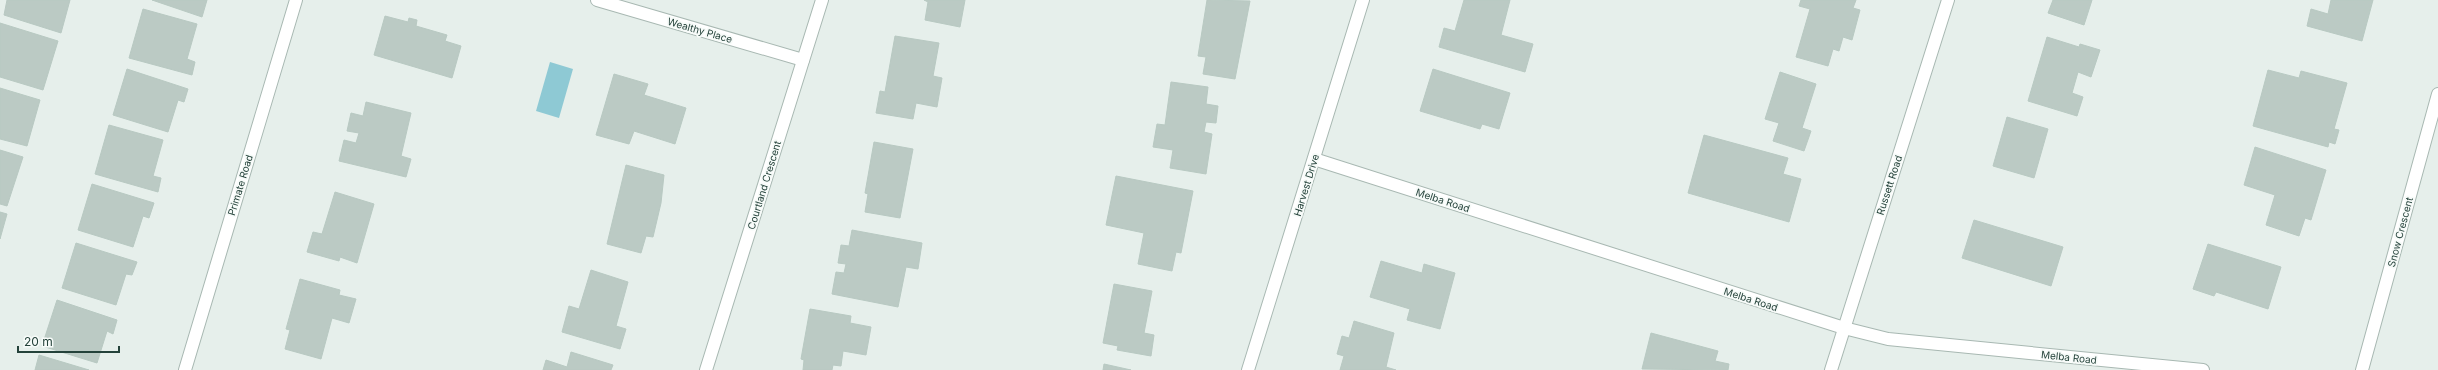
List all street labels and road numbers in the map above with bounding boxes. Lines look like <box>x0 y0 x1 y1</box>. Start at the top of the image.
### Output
street label: Wealthy Place <box>666 15 734 45</box>
street label: Courtland Crescent <box>745 139 783 231</box>
street label: Harvest Drive <box>1291 152 1321 218</box>
street label: Primate Road <box>225 153 255 217</box>
street label: Russett Road <box>1874 154 1904 216</box>
street label: Melba Road <box>1414 186 1472 214</box>
street label: Snow Crescent <box>2385 195 2415 268</box>
street label: Melba Road <box>1722 285 1780 313</box>
street label: Melba Road <box>2040 348 2098 366</box>

